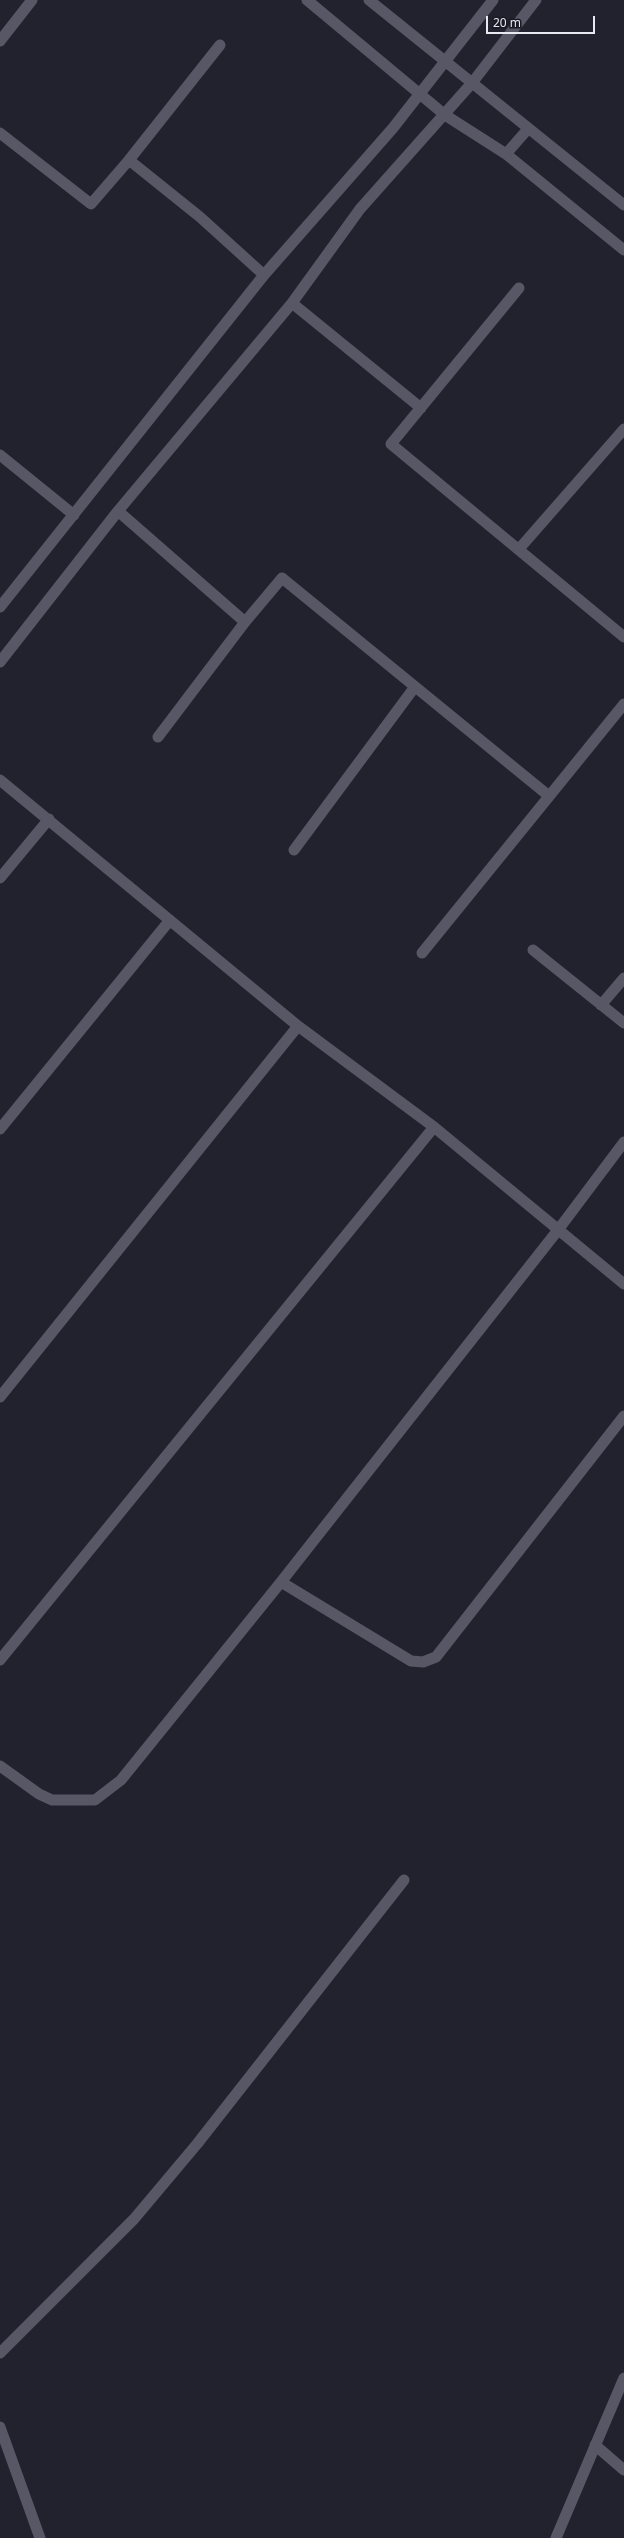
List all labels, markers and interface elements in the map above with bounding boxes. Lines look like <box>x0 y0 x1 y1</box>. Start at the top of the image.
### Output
scale bar <box>488 8 597 34</box>
text: 20 m <box>493 14 521 31</box>

